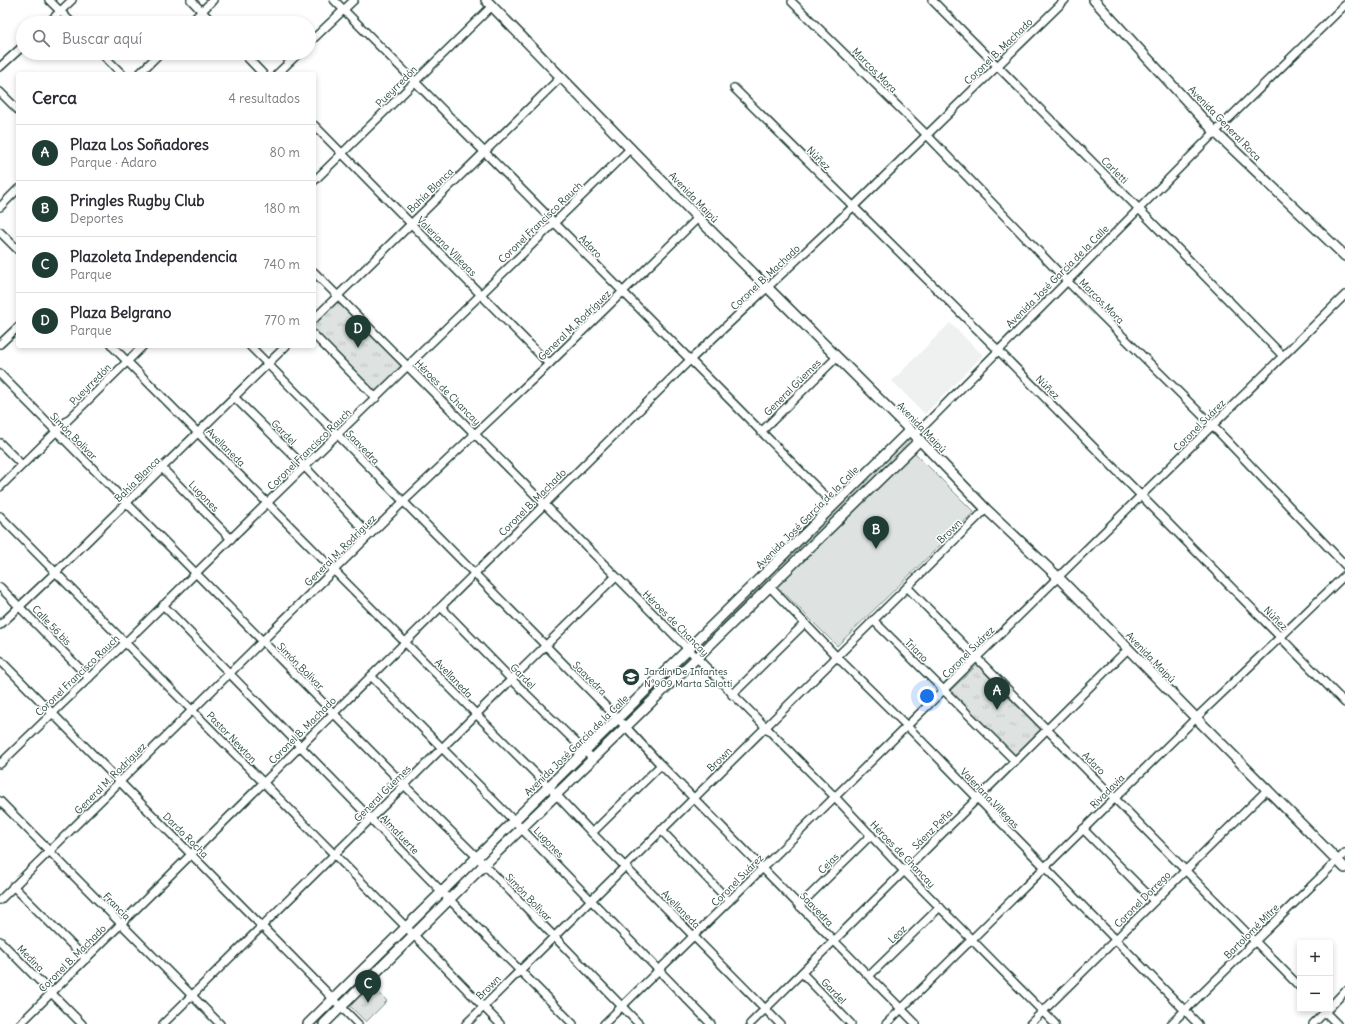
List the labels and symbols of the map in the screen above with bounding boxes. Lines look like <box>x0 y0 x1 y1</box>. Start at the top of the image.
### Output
street label: Coronel B. Machado <box>961 15 1036 87</box>
street label: Marcos Mora <box>849 45 900 96</box>
street label: Pueyrredón <box>373 63 420 110</box>
street label: Avenida General Roca <box>1185 83 1264 164</box>
street label: Núñez <box>804 144 834 173</box>
street label: Carletti <box>1098 154 1131 187</box>
street label: Bahía Blanca <box>404 165 456 216</box>
street label: Avenida Maipú <box>666 169 721 226</box>
street label: Coronel Francisco Rauch <box>496 179 585 266</box>
street label: Valeriana Villegas <box>414 214 480 279</box>
street label: Avenida José García de la Calle <box>1003 222 1111 330</box>
street label: Adaro <box>576 232 605 261</box>
street label: Coronel B. Machado <box>728 242 803 313</box>
street label: Marcos Mora <box>1076 276 1127 327</box>
street label: General M. Rodríguez <box>535 287 614 363</box>
pin: D <box>345 315 371 348</box>
street label: General Güemes <box>761 356 824 419</box>
street label: Héroes de Chancay <box>412 357 483 428</box>
street label: Pueyrredón <box>67 361 114 408</box>
street label: Núñez <box>1033 373 1063 402</box>
street label: Coronel Suárez <box>1171 396 1228 454</box>
street label: Avenida Maipú <box>894 399 949 456</box>
street label: Coronel Francisco Rauch <box>265 406 354 493</box>
street label: Simón Bolívar <box>47 410 100 463</box>
street label: Gardel <box>268 417 299 448</box>
street label: Avellaneda <box>204 425 248 470</box>
street label: Saavedra <box>343 427 382 467</box>
street label: Bahía Blanca <box>112 454 163 505</box>
street label: Avenida José García de la Calle <box>753 463 861 571</box>
street label: Coronel B. Machado <box>496 466 569 539</box>
street label: Lugones <box>186 478 222 515</box>
street label: General M. Rodríguez <box>302 512 379 589</box>
pin: B <box>863 516 889 549</box>
street label: Brown <box>934 516 965 546</box>
street label: Héroes de Chancay <box>640 588 711 659</box>
street label: Calle 56 bis <box>29 603 74 648</box>
street label: Núñez <box>1261 604 1291 633</box>
street label: Coronel Suárez <box>940 623 997 681</box>
street label: Avenida Maipú <box>1123 629 1178 686</box>
street label: Coronel Francisco Rauch <box>33 632 122 719</box>
street label: Triano <box>902 636 931 665</box>
street label: Simón Bolívar <box>274 640 327 693</box>
street label: Avellaneda <box>432 656 476 701</box>
street label: Saavedra <box>570 659 610 698</box>
street label: Gardel <box>507 661 538 692</box>
place label: Jardín De Infantes Nº909 Marta Salotti <box>644 665 732 690</box>
school or university icon: Jardín De Infantes Nº909 Marta Salotti <box>621 667 641 687</box>
pin: A <box>984 677 1010 710</box>
your location <box>917 686 937 706</box>
street label: Avenida José García de la Calle <box>521 692 631 799</box>
street label: Coronel B. Machado <box>266 694 339 767</box>
street label: Pastor Newton <box>204 709 260 766</box>
street label: General M. Rodríguez <box>72 740 149 817</box>
street label: Brown <box>704 744 735 774</box>
street label: Adaro <box>1079 749 1108 778</box>
street label: General Güemes <box>351 762 414 825</box>
street label: Valeriana Villegas <box>957 765 1022 832</box>
street label: Rivadavia <box>1087 771 1128 811</box>
street label: Sáenz Peña <box>909 806 956 852</box>
street label: Dardo Rocha <box>160 810 211 861</box>
street label: Almafuerte <box>377 812 422 857</box>
street label: Héroes de Chancay <box>867 818 938 891</box>
street label: Lugones <box>531 824 567 861</box>
street label: Cejas <box>815 850 842 877</box>
street label: Coronel Suárez <box>709 851 766 909</box>
street label: Coronel Dorrego <box>1111 868 1174 930</box>
street label: Simón Bolívar <box>503 871 555 924</box>
street label: Avellaneda <box>659 887 703 932</box>
street label: Saavedra <box>797 889 836 929</box>
street label: Francia <box>100 890 133 923</box>
street label: Bartolomé Mitre <box>1221 901 1282 962</box>
street label: Coronel B. Machado <box>36 922 109 995</box>
street label: Leoz <box>885 922 910 946</box>
street label: Medina <box>14 942 47 975</box>
pin: C <box>355 970 381 1003</box>
street label: Brown <box>473 972 504 1002</box>
street label: Gardel <box>818 976 849 1007</box>

